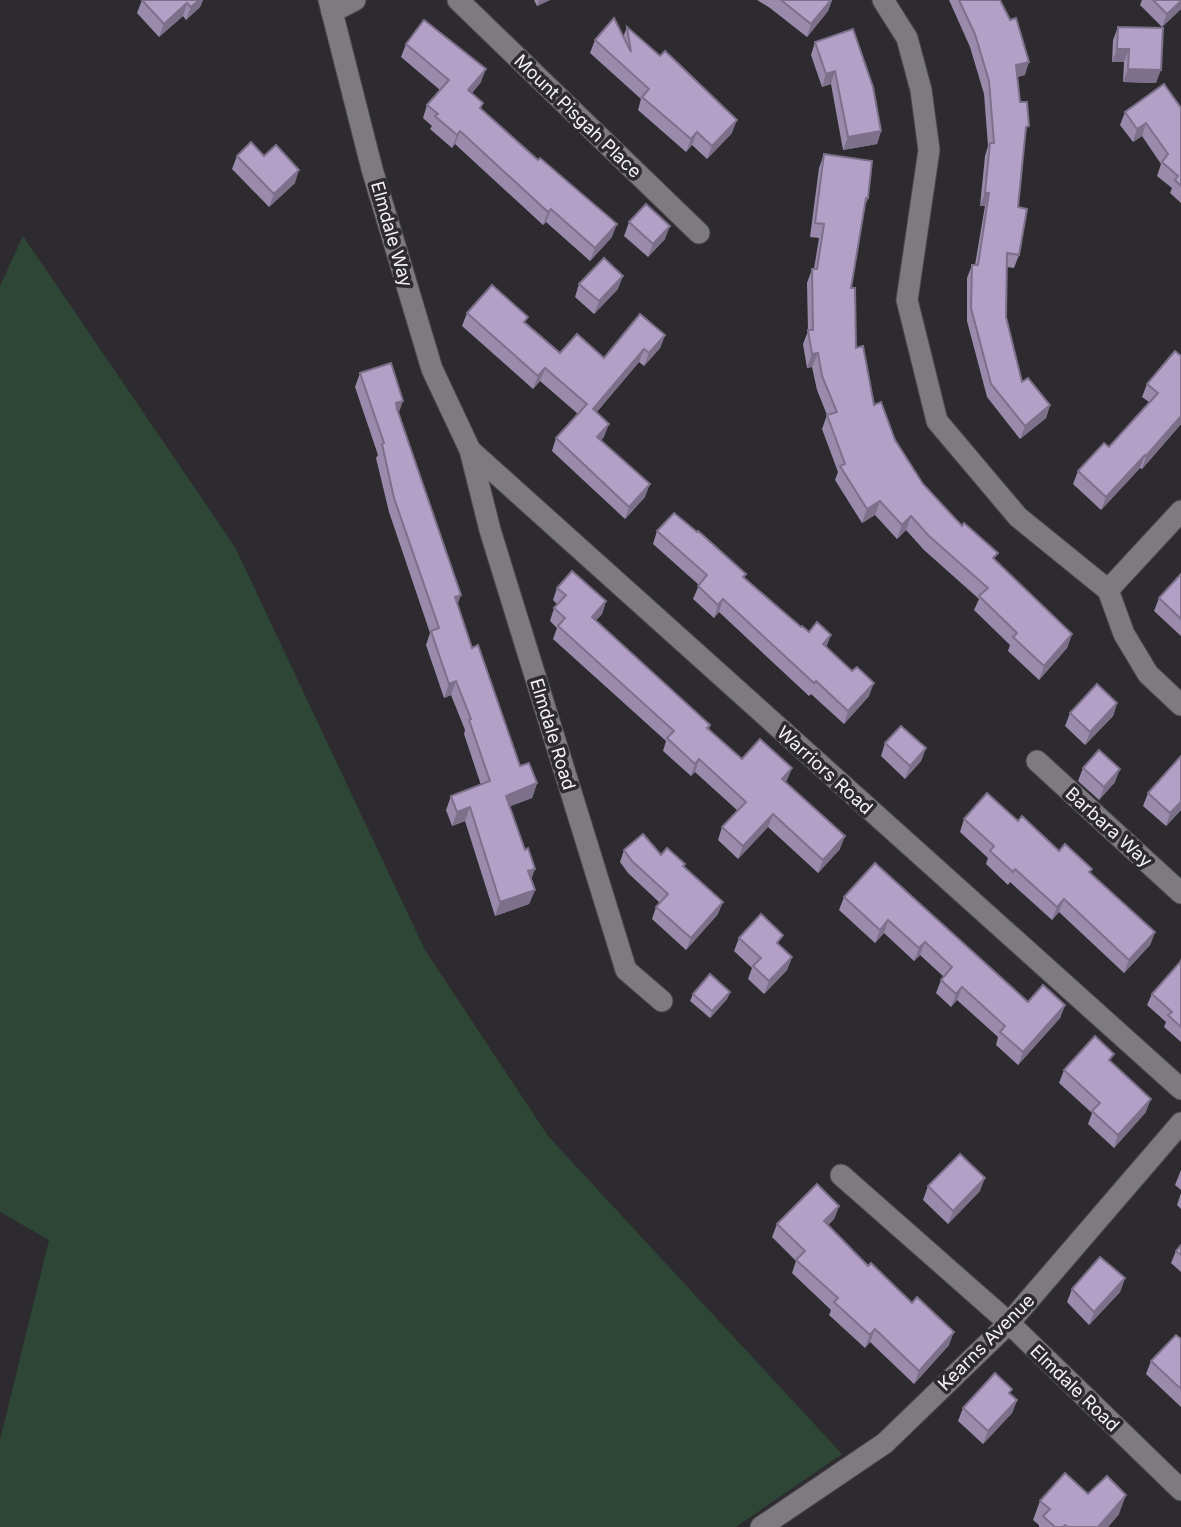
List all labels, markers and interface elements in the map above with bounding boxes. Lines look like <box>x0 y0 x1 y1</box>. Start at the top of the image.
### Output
street label: Mount Pisgah Place <box>510 50 646 182</box>
street label: Elmdale Way <box>367 179 417 289</box>
street label: Elmdale Road <box>526 676 580 792</box>
street label: Warriors Road <box>773 722 877 818</box>
street label: Barbara Way <box>1061 783 1157 871</box>
street label: Kearns Avenue <box>933 1289 1039 1395</box>
street label: Elmdale Road <box>1026 1340 1124 1436</box>

